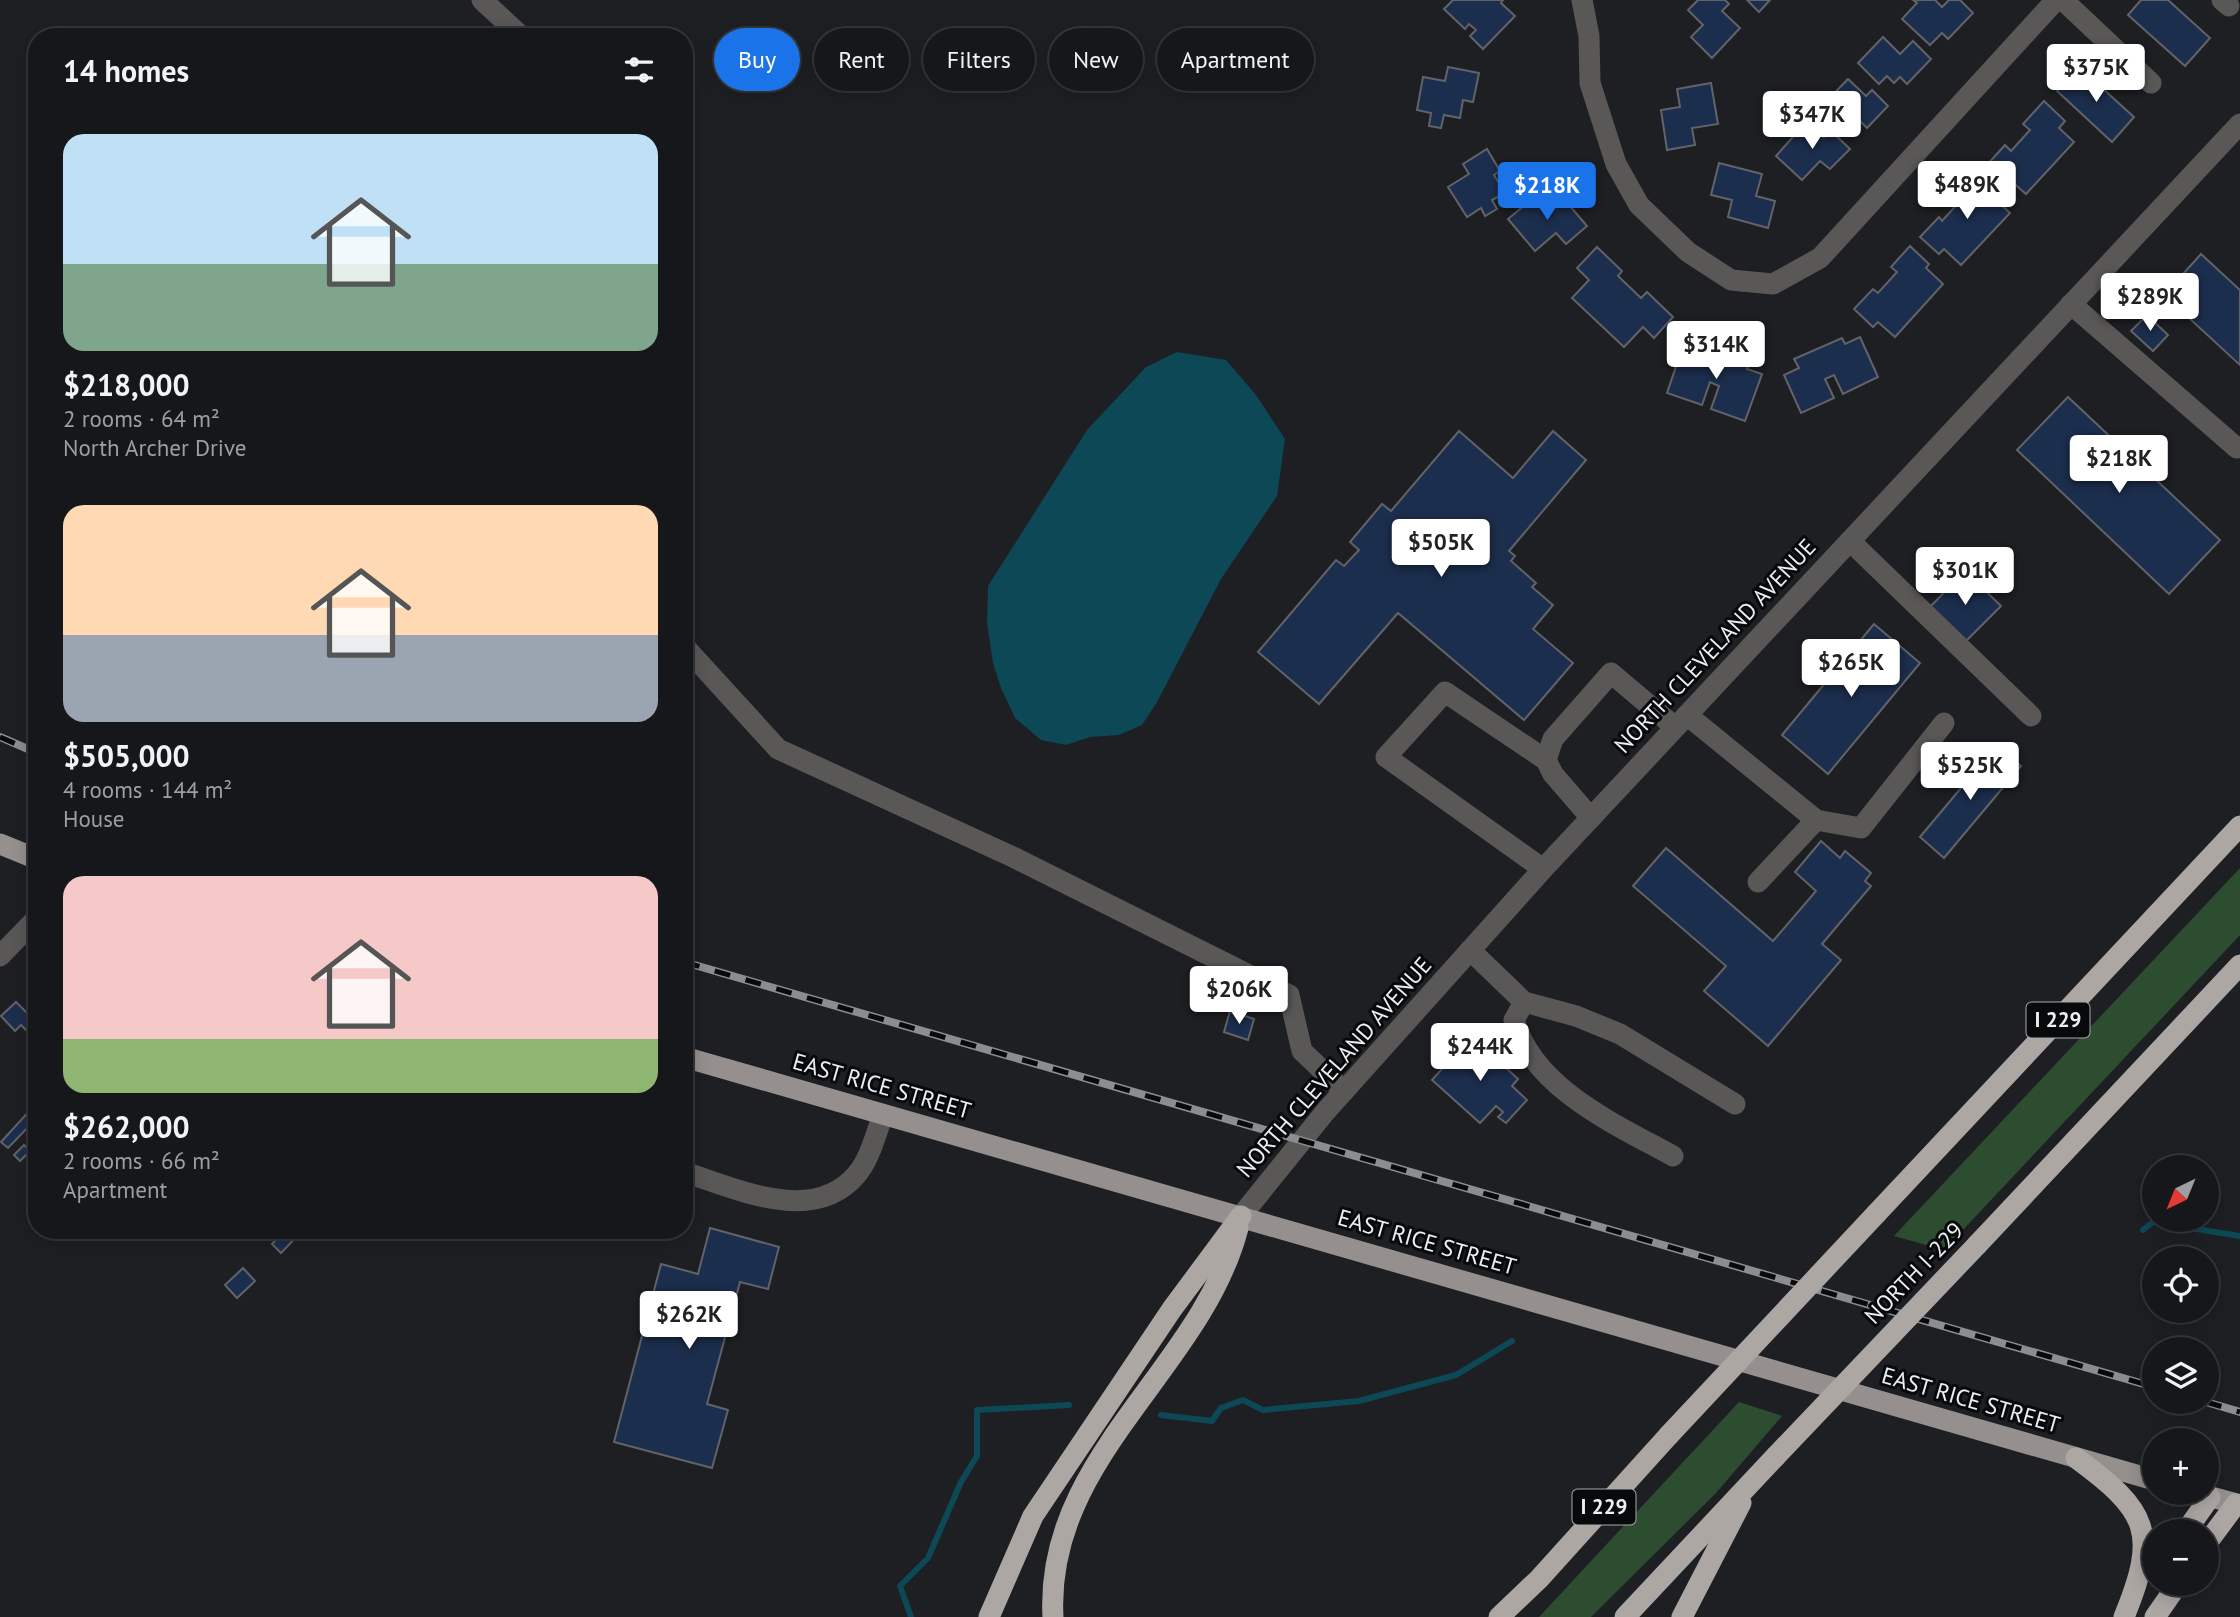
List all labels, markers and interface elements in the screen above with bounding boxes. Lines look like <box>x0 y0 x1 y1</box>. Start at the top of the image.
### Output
chip: Buy <box>714 28 800 91</box>
chip: Rent <box>814 28 909 91</box>
chip: Filters <box>923 28 1035 91</box>
chip: New <box>1049 28 1143 91</box>
chip: Apartment <box>1157 28 1314 91</box>
pin: $375K <box>2047 44 2145 104</box>
text: 14 homes <box>63 51 189 90</box>
icon: filters <box>620 51 658 89</box>
text: $375K <box>2063 52 2129 81</box>
pin: $347K <box>1763 92 1861 151</box>
text: $347K <box>1779 99 1845 128</box>
pin: $218K <box>1498 162 1596 222</box>
pin: $489K <box>1918 162 2016 221</box>
text: $489K <box>1934 169 2000 198</box>
text: $218K <box>1514 170 1580 199</box>
icon: home <box>298 179 424 305</box>
pin: $289K <box>2101 274 2199 333</box>
text: $289K <box>2117 281 2183 310</box>
pin: $314K <box>1667 322 1765 381</box>
text: $314K <box>1683 329 1749 358</box>
text: $218,000 <box>63 365 190 404</box>
text: 2 rooms · 64 m² <box>63 404 220 433</box>
text: North Archer Drive <box>63 433 247 462</box>
pin: $218K <box>2070 435 2168 495</box>
text: $218K <box>2086 443 2152 472</box>
pin: $505K <box>1392 520 1490 579</box>
text: $505K <box>1408 527 1474 556</box>
street label: NORTH CLEVELAND AVENUE <box>1608 532 1822 759</box>
pin: $301K <box>1916 548 2014 607</box>
icon: home <box>298 550 424 676</box>
text: $301K <box>1932 555 1998 584</box>
pin: $265K <box>1802 640 1900 699</box>
text: $265K <box>1818 647 1884 676</box>
text: $505,000 <box>63 736 190 775</box>
pin: $525K <box>1921 742 2019 802</box>
text: $525K <box>1937 750 2003 779</box>
text: 4 rooms · 144 m² <box>63 775 232 804</box>
text: House <box>63 804 125 833</box>
icon: home <box>298 921 424 1047</box>
street label: NORTH CLEVELAND AVENUE <box>1230 951 1437 1183</box>
pin: $206K <box>1190 967 1288 1026</box>
text: $206K <box>1206 974 1272 1003</box>
road number: I 229 <box>2026 1002 2090 1038</box>
pin: $244K <box>1431 1024 1529 1083</box>
text: $244K <box>1447 1031 1513 1060</box>
street label: EAST RICE STREET <box>790 1046 975 1125</box>
text: $262,000 <box>63 1107 190 1146</box>
text: 2 rooms · 66 m² <box>63 1146 220 1175</box>
north arrow <box>2142 1155 2219 1232</box>
map controls <box>2142 1155 2219 1596</box>
text: Apartment <box>63 1175 167 1204</box>
street label: EAST RICE STREET <box>1335 1202 1520 1281</box>
street label: NORTH I-229 <box>1858 1216 1969 1330</box>
button: locate <box>2142 1246 2219 1323</box>
pin: $262K <box>640 1292 738 1351</box>
text: $262K <box>656 1299 722 1328</box>
button: layers <box>2142 1337 2219 1414</box>
street label: EAST RICE STREET <box>1879 1360 2064 1439</box>
button: + <box>2142 1428 2219 1505</box>
road number: I 229 <box>1572 1490 1636 1524</box>
button: − <box>2142 1519 2219 1596</box>

